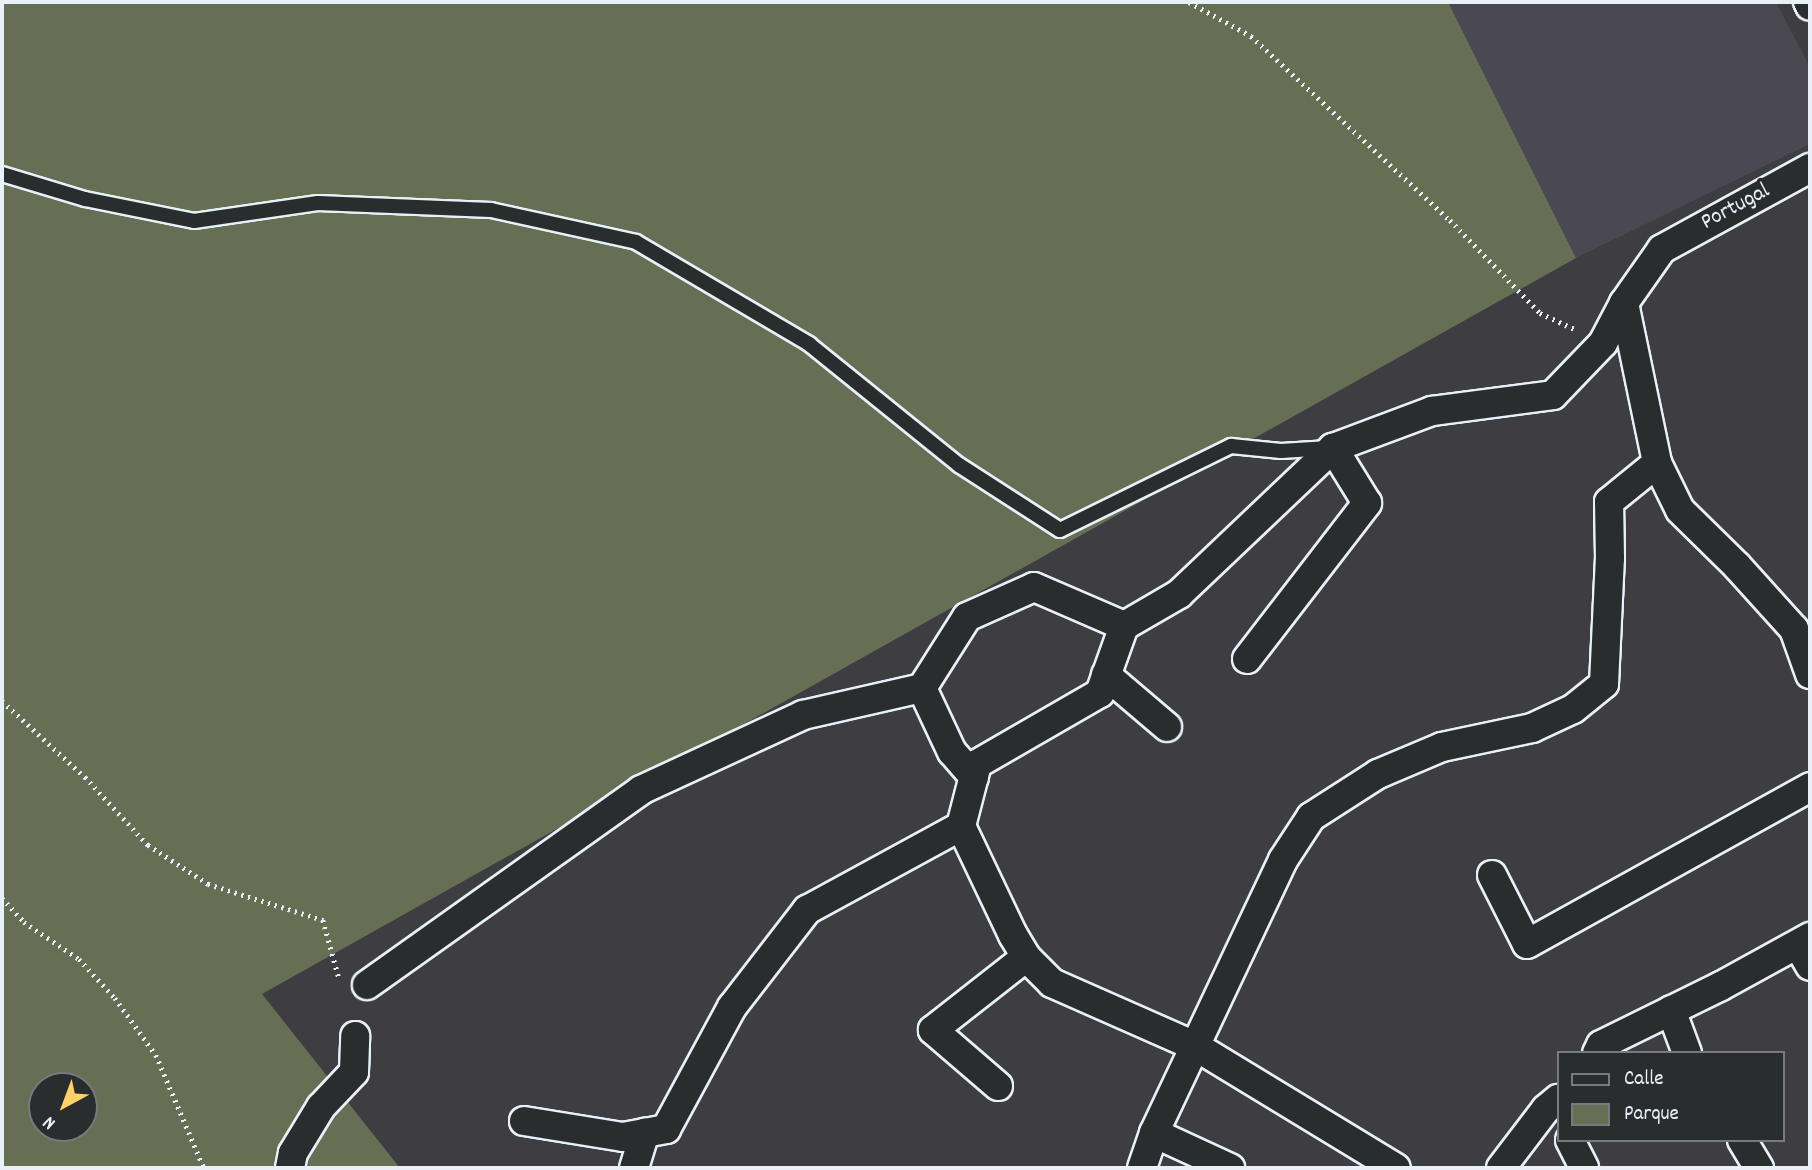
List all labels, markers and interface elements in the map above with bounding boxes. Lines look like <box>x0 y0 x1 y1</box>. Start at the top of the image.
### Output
street label: Portugal <box>1697 178 1775 238</box>
legend <box>1556 1051 1784 1142</box>
text: Calle <box>1624 1065 1663 1095</box>
north arrow <box>28 1072 98 1142</box>
text: Parque <box>1624 1100 1679 1130</box>
text: N <box>38 1108 63 1135</box>

